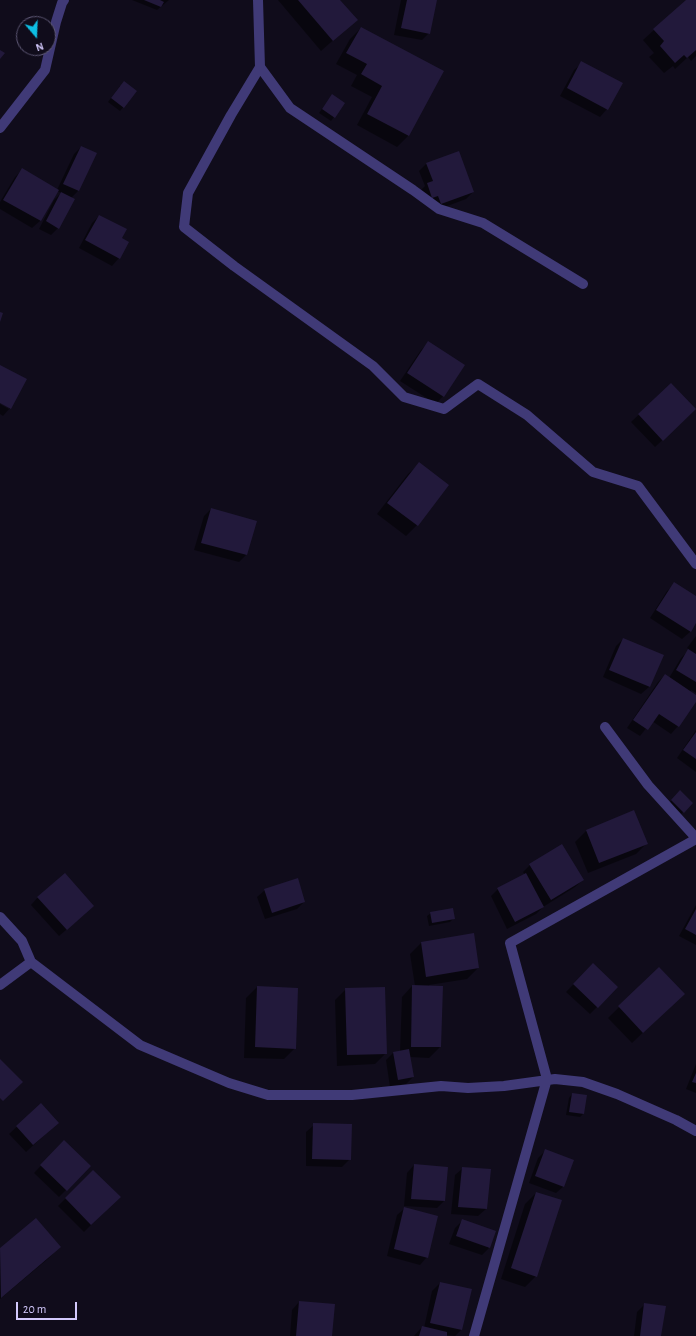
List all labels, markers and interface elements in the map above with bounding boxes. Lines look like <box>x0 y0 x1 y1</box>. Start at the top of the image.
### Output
north arrow <box>16 16 56 56</box>
text: N <box>34 40 45 53</box>
scale bar <box>18 1294 79 1320</box>
text: 20 m <box>23 1303 46 1315</box>

